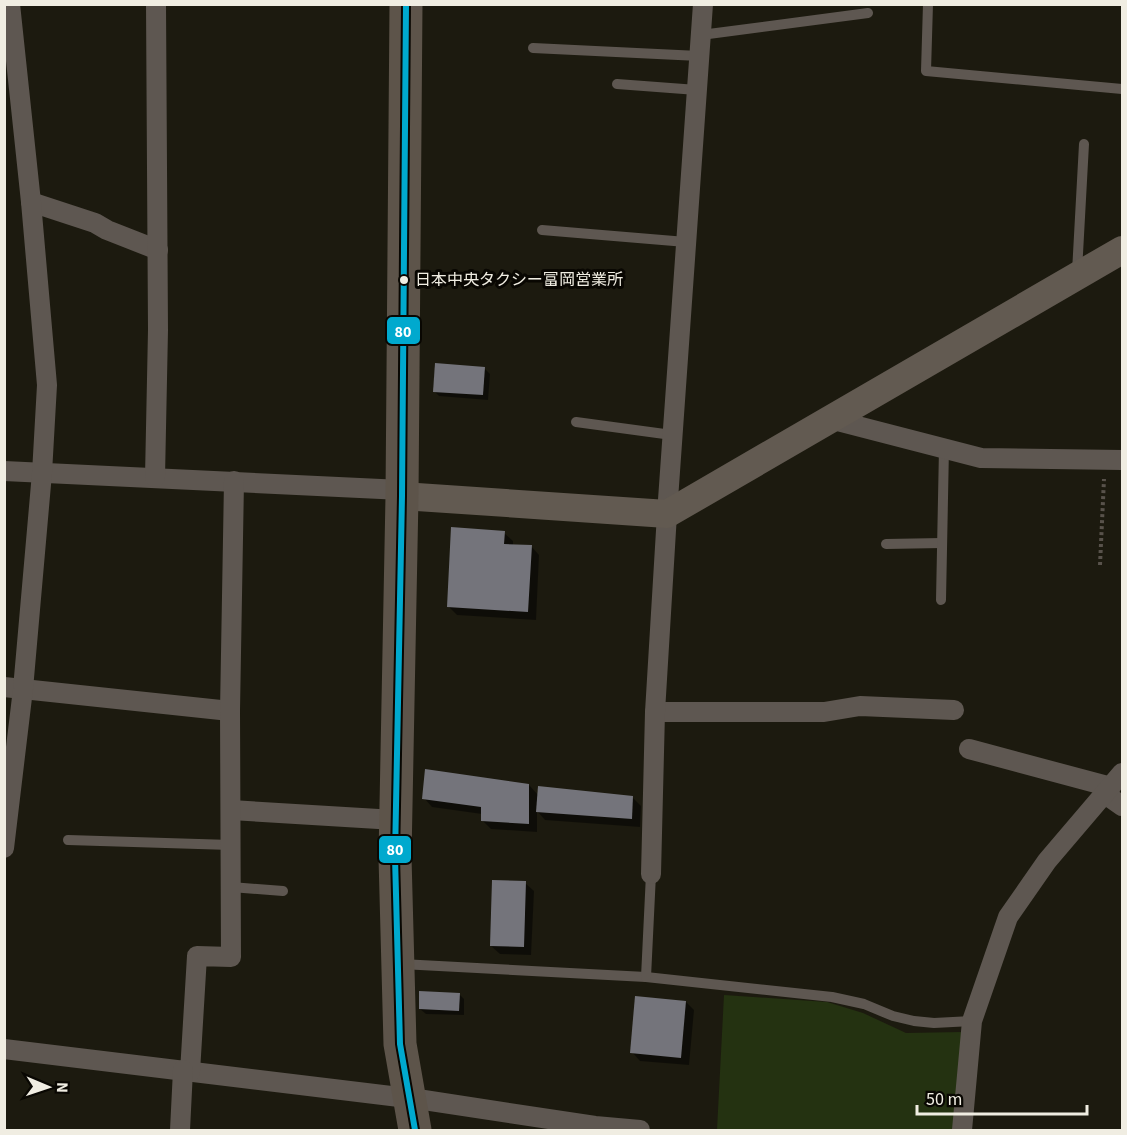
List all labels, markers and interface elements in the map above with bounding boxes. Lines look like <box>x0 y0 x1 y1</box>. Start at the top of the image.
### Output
place label: 日本中央タクシー富岡営業所 <box>415 269 623 291</box>
marker: 日本中央タクシー富岡営業所 <box>398 274 410 286</box>
line badge: 80 <box>386 316 421 345</box>
text: 80 <box>395 321 411 343</box>
line badge: 80 <box>378 835 412 864</box>
text: 80 <box>387 839 403 861</box>
north arrow <box>18 1057 78 1117</box>
scale bar <box>917 1078 1086 1116</box>
text: N <box>51 1082 73 1093</box>
text: 50 m <box>926 1087 962 1112</box>

